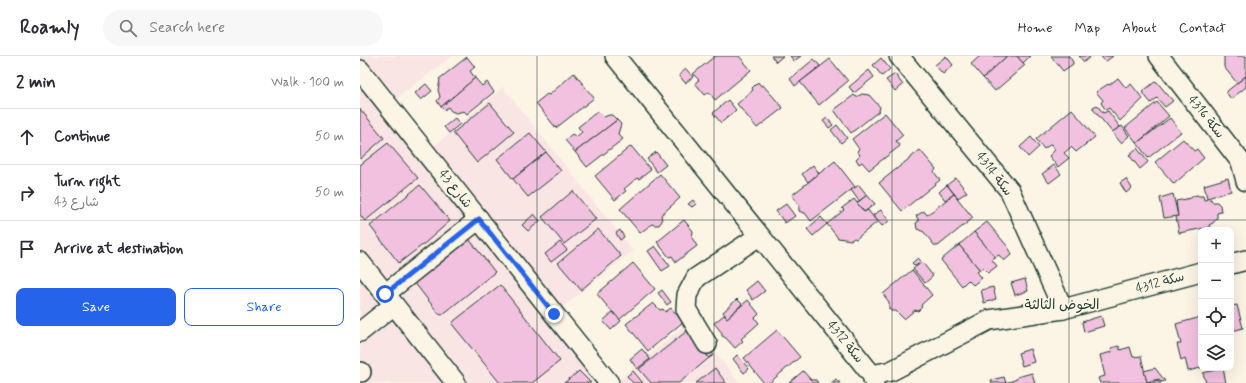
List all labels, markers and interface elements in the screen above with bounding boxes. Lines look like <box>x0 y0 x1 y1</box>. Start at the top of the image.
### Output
search box <box>103 10 383 46</box>
text: Roamly <box>20 15 79 40</box>
icon: search <box>117 17 139 39</box>
text: Search here <box>149 18 225 38</box>
text: Home <box>1018 19 1052 37</box>
text: Map <box>1074 19 1100 37</box>
text: About <box>1122 19 1157 37</box>
text: Contact <box>1179 19 1226 37</box>
text: 2 min <box>16 71 56 93</box>
text: Walk · 100 m <box>271 74 344 91</box>
street label: سكة 4316 <box>1184 92 1228 142</box>
icon: ahead <box>16 126 38 148</box>
text: Continue <box>54 127 110 147</box>
text: 50 m <box>315 128 344 145</box>
street label: سكة 4314 <box>972 149 1016 199</box>
street label: شارع 43 <box>435 166 475 212</box>
text: Turn right <box>54 172 121 192</box>
icon: right <box>16 182 38 204</box>
text: 50 m <box>315 184 344 201</box>
text: شارع 43 <box>54 194 99 211</box>
map controls <box>1198 227 1234 371</box>
button: + <box>1198 227 1234 263</box>
icon: arrive <box>16 238 38 260</box>
text: Arrive at destination <box>54 239 183 259</box>
button: − <box>1198 263 1234 299</box>
street label: سكة 4312 <box>1134 268 1186 298</box>
route start <box>376 285 394 303</box>
button: Save <box>16 288 176 326</box>
button: Share <box>184 288 344 326</box>
district label: الخوض الثالثة <box>1024 296 1100 314</box>
button: locate <box>1198 299 1234 335</box>
route end <box>545 305 563 323</box>
street label: سكة 4312 <box>823 317 867 367</box>
button: layers <box>1198 335 1234 371</box>

